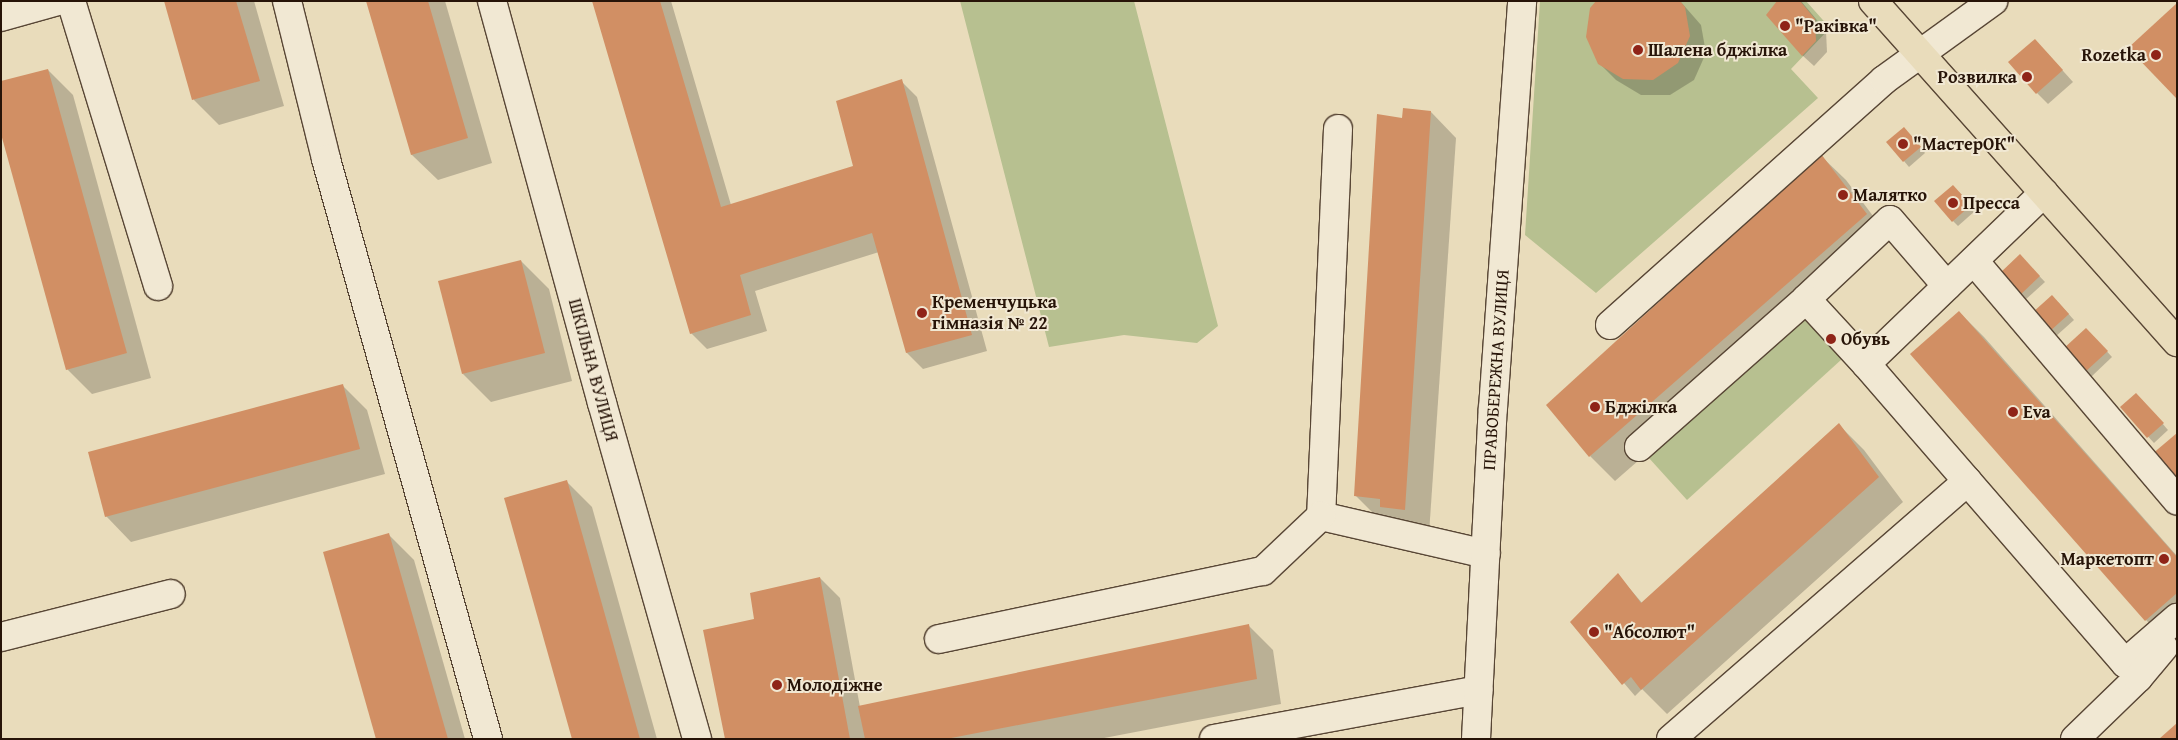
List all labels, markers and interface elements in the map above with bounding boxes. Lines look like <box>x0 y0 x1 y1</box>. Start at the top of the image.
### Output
place label: "Раківка" <box>1795 15 1877 37</box>
marker: "Раківка" <box>1779 20 1791 32</box>
place label: Шалена бджілка <box>1648 39 1787 61</box>
marker: Шалена бджілка <box>1632 44 1644 56</box>
place label: Rozetka <box>2082 44 2146 66</box>
marker: Rozetka <box>2150 49 2162 61</box>
place label: Розвилка <box>1938 66 2017 88</box>
marker: Розвилка <box>2021 71 2033 83</box>
place label: "МастерОК" <box>1913 133 2015 155</box>
marker: "МастерОК" <box>1897 138 1909 150</box>
place label: Малятко <box>1853 184 1927 206</box>
marker: Малятко <box>1837 189 1849 201</box>
place label: Пресса <box>1963 192 2020 214</box>
marker: Пресса <box>1947 197 1959 209</box>
street label: ПРАВОБЕРЕЖНА ВУЛИЦЯ <box>1478 269 1514 471</box>
place label: Кременчуцька гімназія № 22 <box>932 292 1057 334</box>
street label: ШКІЛЬНА ВУЛИЦЯ <box>564 296 622 444</box>
marker: Кременчуцька гімназія № 22 <box>916 307 928 319</box>
place label: Обувь <box>1841 328 1890 350</box>
marker: Обувь <box>1825 333 1837 345</box>
place label: Бджілка <box>1605 396 1677 418</box>
marker: Бджілка <box>1589 401 1601 413</box>
place label: Eva <box>2023 401 2051 423</box>
marker: Eva <box>2007 406 2019 418</box>
place label: Маркетопт <box>2061 548 2154 570</box>
marker: Маркетопт <box>2158 553 2170 565</box>
place label: "Абсолют" <box>1604 621 1695 643</box>
marker: "Абсолют" <box>1588 626 1600 638</box>
place label: Молодіжне <box>787 674 883 696</box>
marker: Молодіжне <box>771 679 783 691</box>

